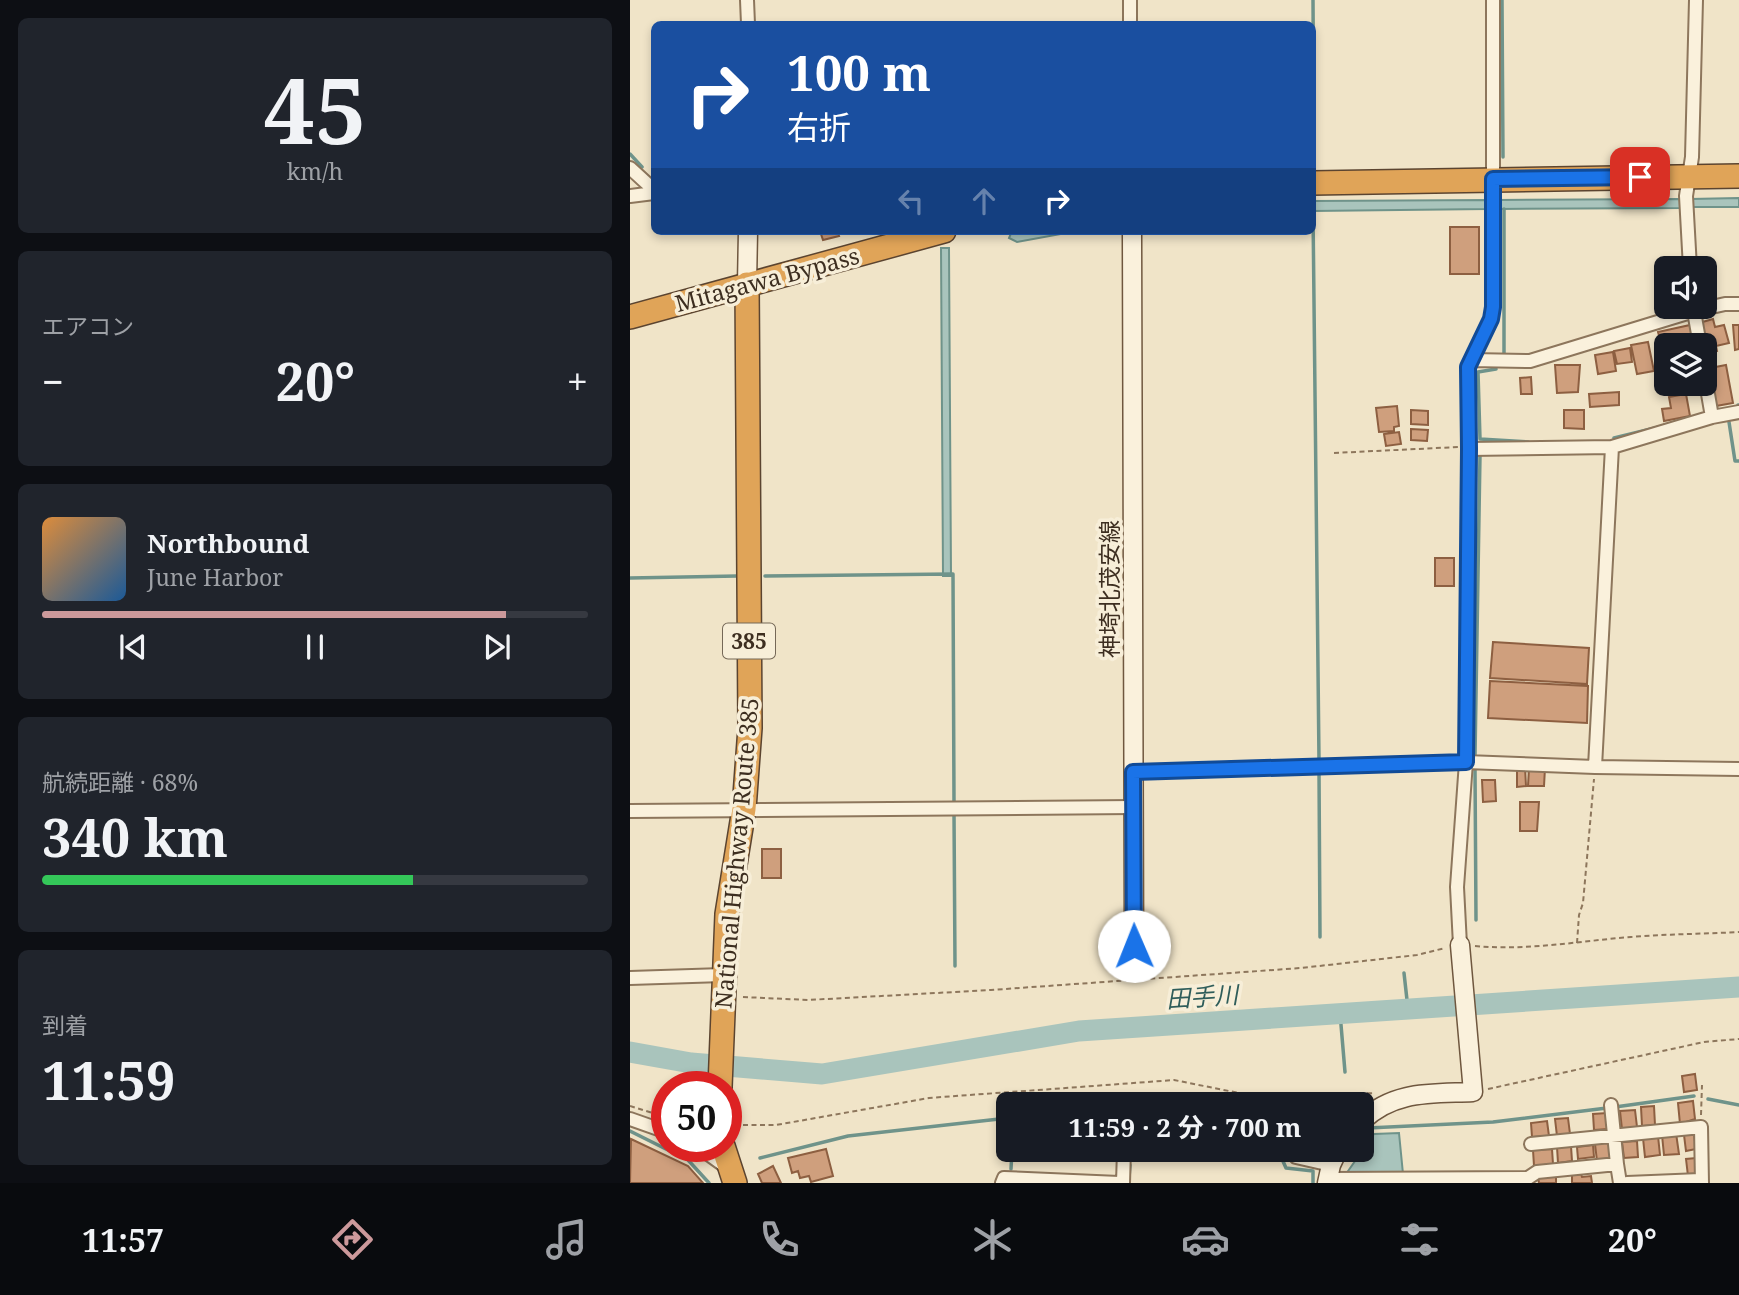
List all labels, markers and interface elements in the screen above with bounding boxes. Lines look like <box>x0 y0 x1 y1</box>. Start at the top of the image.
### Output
text: 100 m <box>787 39 931 105</box>
text: 45 <box>264 47 366 171</box>
icon: right <box>672 49 763 140</box>
text: 右折 <box>787 105 851 148</box>
pin <box>1610 147 1670 207</box>
text: km/h <box>287 155 343 187</box>
icon: arrive <box>1621 158 1659 196</box>
icon: left <box>892 182 930 220</box>
icon: ahead <box>965 182 1003 220</box>
icon: right <box>1038 182 1076 220</box>
street label: Mitagawa Bypass <box>671 239 863 319</box>
map controls <box>1654 256 1717 396</box>
button: sound <box>1654 256 1717 319</box>
text: エアコン <box>42 310 134 342</box>
button: layers <box>1654 333 1717 396</box>
text: 20° <box>276 345 355 416</box>
text: − <box>42 355 64 407</box>
text: + <box>567 355 588 407</box>
street label: 神埼北茂安線 <box>1093 520 1125 658</box>
text: Northbound <box>147 525 309 561</box>
text: June Harbor <box>147 561 283 593</box>
road number: 385 <box>723 624 775 658</box>
icon: previous <box>114 628 152 666</box>
icon: pause <box>296 628 334 666</box>
icon: next <box>478 628 516 666</box>
street label: National Highway Route 385 <box>706 696 766 1010</box>
text: 航続距離 · 68% <box>42 766 198 798</box>
text: 340 km <box>42 801 228 872</box>
position arrow <box>1097 909 1171 983</box>
water label: 田手川 <box>1165 977 1242 1015</box>
text: 到着 <box>42 1009 88 1041</box>
text: 11:59 <box>42 1044 175 1115</box>
speed limit sign: 50 <box>651 1071 742 1162</box>
text: 11:59 · 2 分 · 700 m <box>1069 1109 1301 1145</box>
icon: directions <box>328 1215 377 1264</box>
icon: music <box>542 1215 591 1264</box>
icon: phone <box>755 1215 804 1264</box>
icon: climate <box>968 1215 1017 1264</box>
icon: car <box>1181 1215 1230 1264</box>
icon: filters <box>1395 1215 1444 1264</box>
text: 11:57 <box>82 1218 164 1261</box>
text: 20° <box>1608 1218 1657 1261</box>

